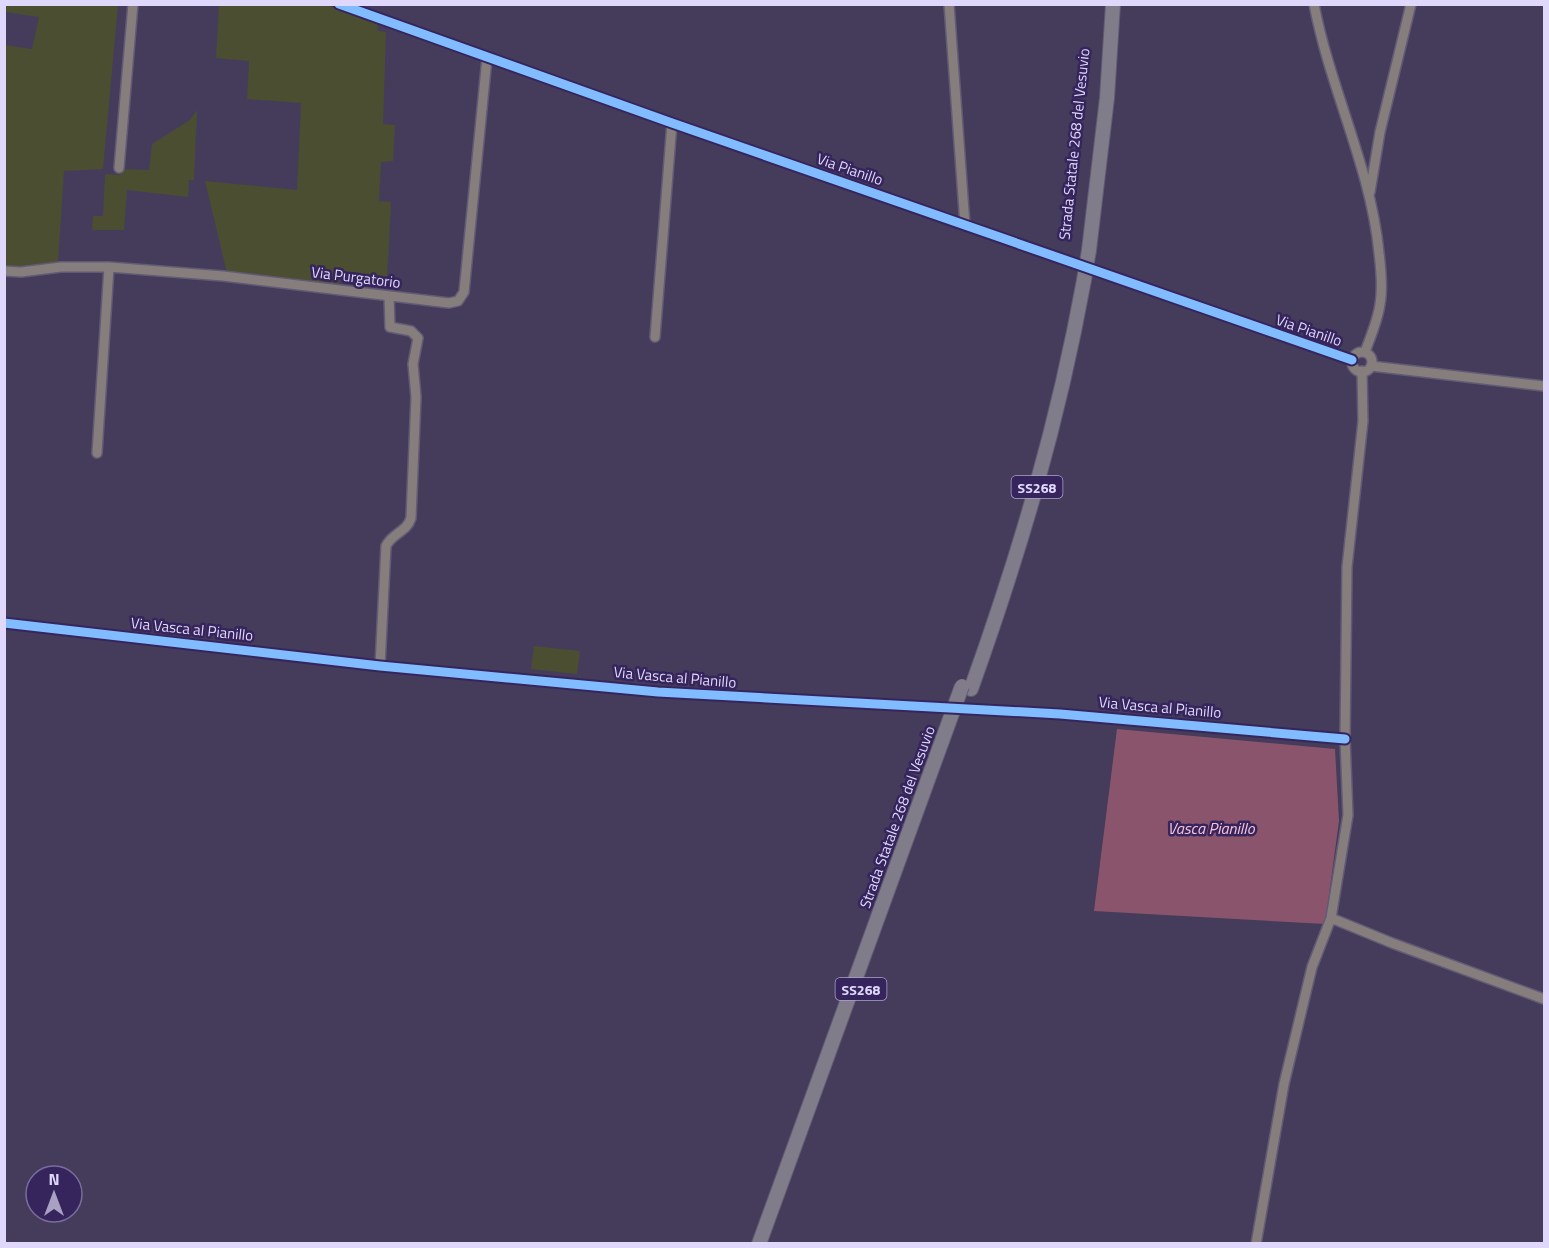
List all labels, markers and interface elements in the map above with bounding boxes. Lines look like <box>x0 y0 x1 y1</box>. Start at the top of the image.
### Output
street label: Strada Statale 268 del Vesuvio <box>1052 47 1096 241</box>
street label: Via Pianillo <box>814 147 886 191</box>
street label: Via Purgatorio <box>310 260 402 294</box>
street label: Via Pianillo <box>1273 308 1345 352</box>
road number: SS268 <box>1012 476 1062 498</box>
street label: Via Vasca al Pianillo <box>130 611 255 647</box>
street label: Via Vasca al Pianillo <box>613 660 737 694</box>
street label: Via Vasca al Pianillo <box>1098 690 1222 724</box>
street label: Strada Statale 268 del Vesuvio <box>853 723 941 911</box>
water label: Vasca Pianillo <box>1167 816 1256 840</box>
road number: SS268 <box>836 978 886 1000</box>
north arrow <box>24 1164 84 1224</box>
text: N <box>48 1167 60 1191</box>

